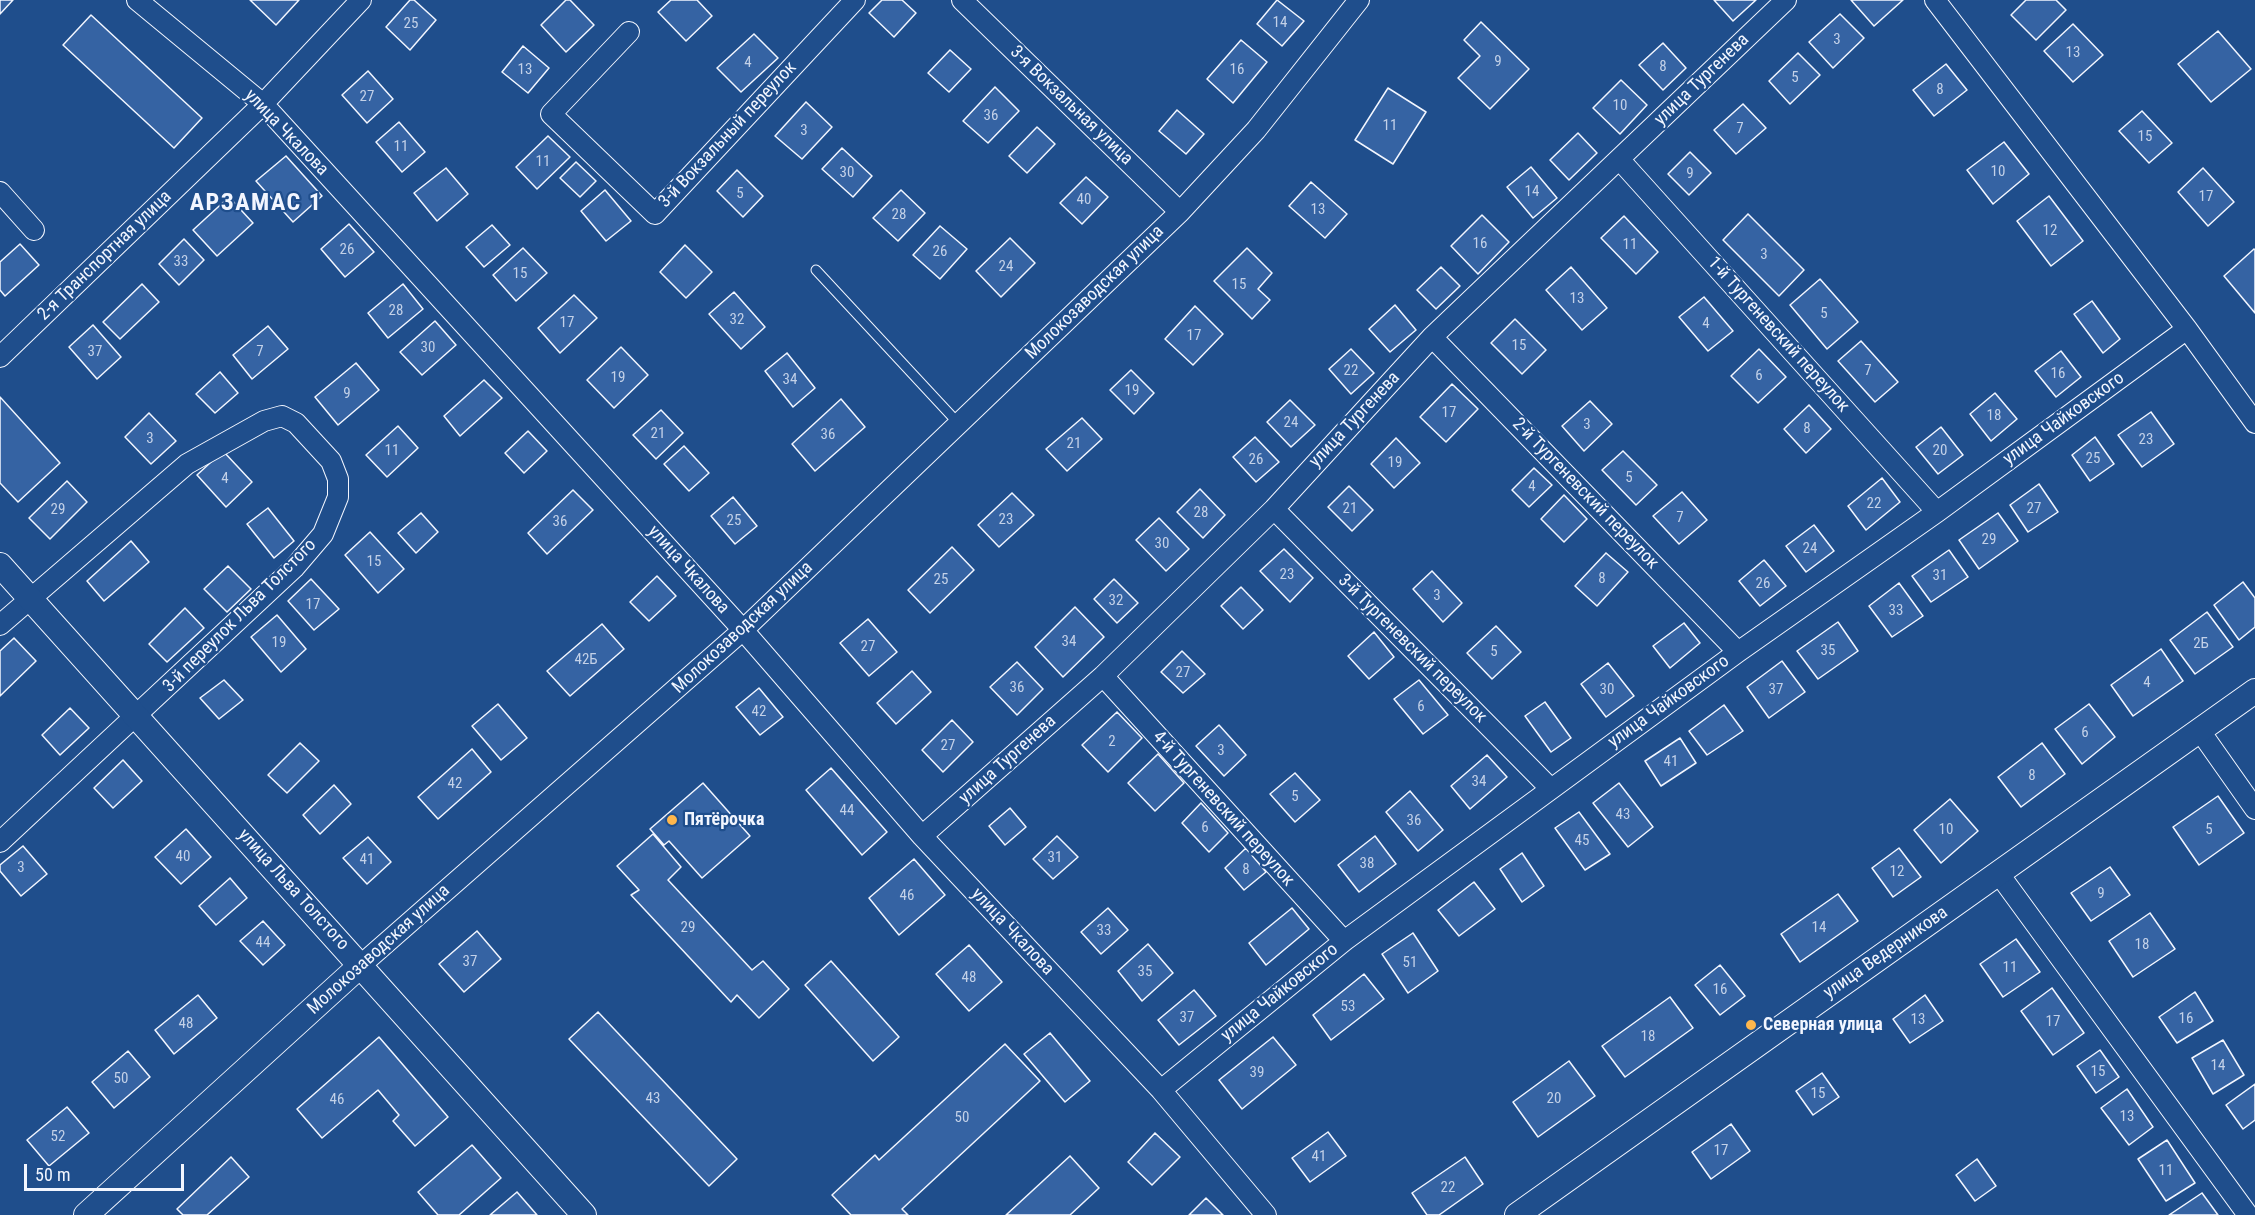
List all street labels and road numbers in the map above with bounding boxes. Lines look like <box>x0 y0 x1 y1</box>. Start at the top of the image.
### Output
street label: улица Тургенева <box>1650 30 1754 130</box>
street label: 3-я Вокзальная улица <box>1005 42 1137 170</box>
street label: 3-й Вокзальный переулок <box>655 57 801 213</box>
street label: улица Чкалова <box>239 85 333 181</box>
street label: 2-я Транспортная улица <box>34 187 176 325</box>
street label: Молокозаводская улица <box>1021 221 1169 365</box>
street label: 1-й Тургеневский переулок <box>1703 253 1853 417</box>
street label: улица Тургенева <box>1305 368 1405 472</box>
street label: улица Чайковского <box>1999 368 2129 470</box>
street label: 2-й Тургеневский переулок <box>1507 414 1663 574</box>
street label: улица Чкалова <box>643 521 733 619</box>
street label: 3-й переулок Льва Толстого <box>159 535 321 697</box>
street label: Молокозаводская улица <box>668 557 818 699</box>
street label: 3-й Тургеневский переулок <box>1333 570 1491 728</box>
street label: улица Чайковского <box>1604 651 1734 753</box>
street label: улица Тургенева <box>955 711 1061 809</box>
street label: 4-й Тургеневский переулок <box>1148 727 1298 891</box>
street label: улица Льва Толстого <box>233 825 353 955</box>
street label: Молокозаводская улица <box>303 880 455 1020</box>
street label: улица Чкалова <box>966 884 1058 980</box>
street label: улица Ведерникова <box>1820 902 1952 1004</box>
street label: улица Чайковского <box>1217 939 1343 1047</box>

